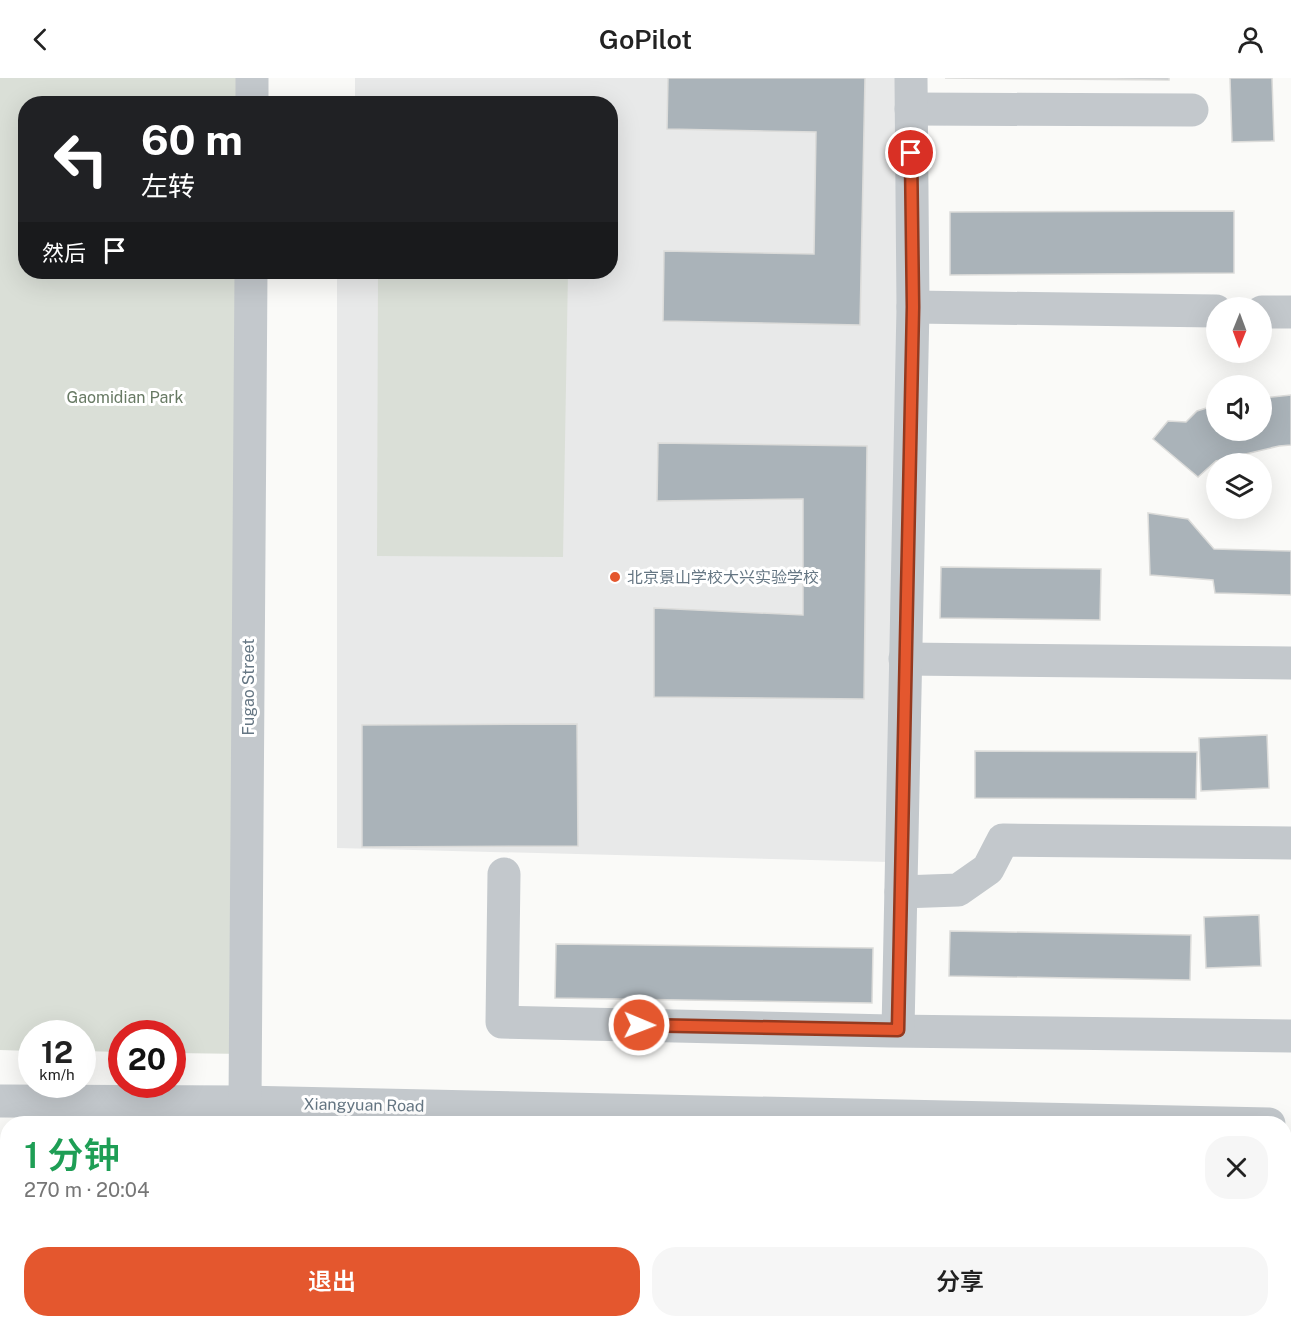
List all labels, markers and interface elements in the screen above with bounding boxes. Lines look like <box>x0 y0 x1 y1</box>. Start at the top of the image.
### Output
icon: back <box>24 23 57 56</box>
text: GoPilot <box>599 23 692 55</box>
icon: person <box>1234 23 1267 56</box>
text: 60 m <box>141 115 243 164</box>
icon: left <box>42 120 120 198</box>
pin <box>885 127 936 178</box>
icon: arrive <box>894 136 927 169</box>
text: 左转 <box>141 170 195 202</box>
icon: arrive <box>98 234 131 267</box>
text: 然后 <box>42 240 86 266</box>
north arrow <box>1206 297 1272 363</box>
map controls <box>1206 297 1272 519</box>
button: sound <box>1206 375 1272 441</box>
park label: Gaomidian Park <box>66 388 184 407</box>
button: layers <box>1206 453 1272 519</box>
place label: 北京景山学校大兴实验学校 <box>627 568 819 587</box>
marker: 北京景山学校大兴实验学校 <box>608 570 622 584</box>
street label: Fugao Street <box>239 639 258 735</box>
position arrow <box>607 993 671 1057</box>
speed limit sign: 20 <box>108 1020 186 1098</box>
text: 12 <box>41 1034 73 1070</box>
text: km/h <box>39 1066 75 1083</box>
street label: Xiangyuan Road <box>303 1094 425 1116</box>
text: 1 分钟 <box>24 1134 119 1176</box>
button: close <box>1205 1136 1268 1199</box>
text: 270 m · 20:04 <box>24 1178 150 1202</box>
button: 退出 <box>24 1247 640 1316</box>
button: 分享 <box>652 1247 1268 1316</box>

